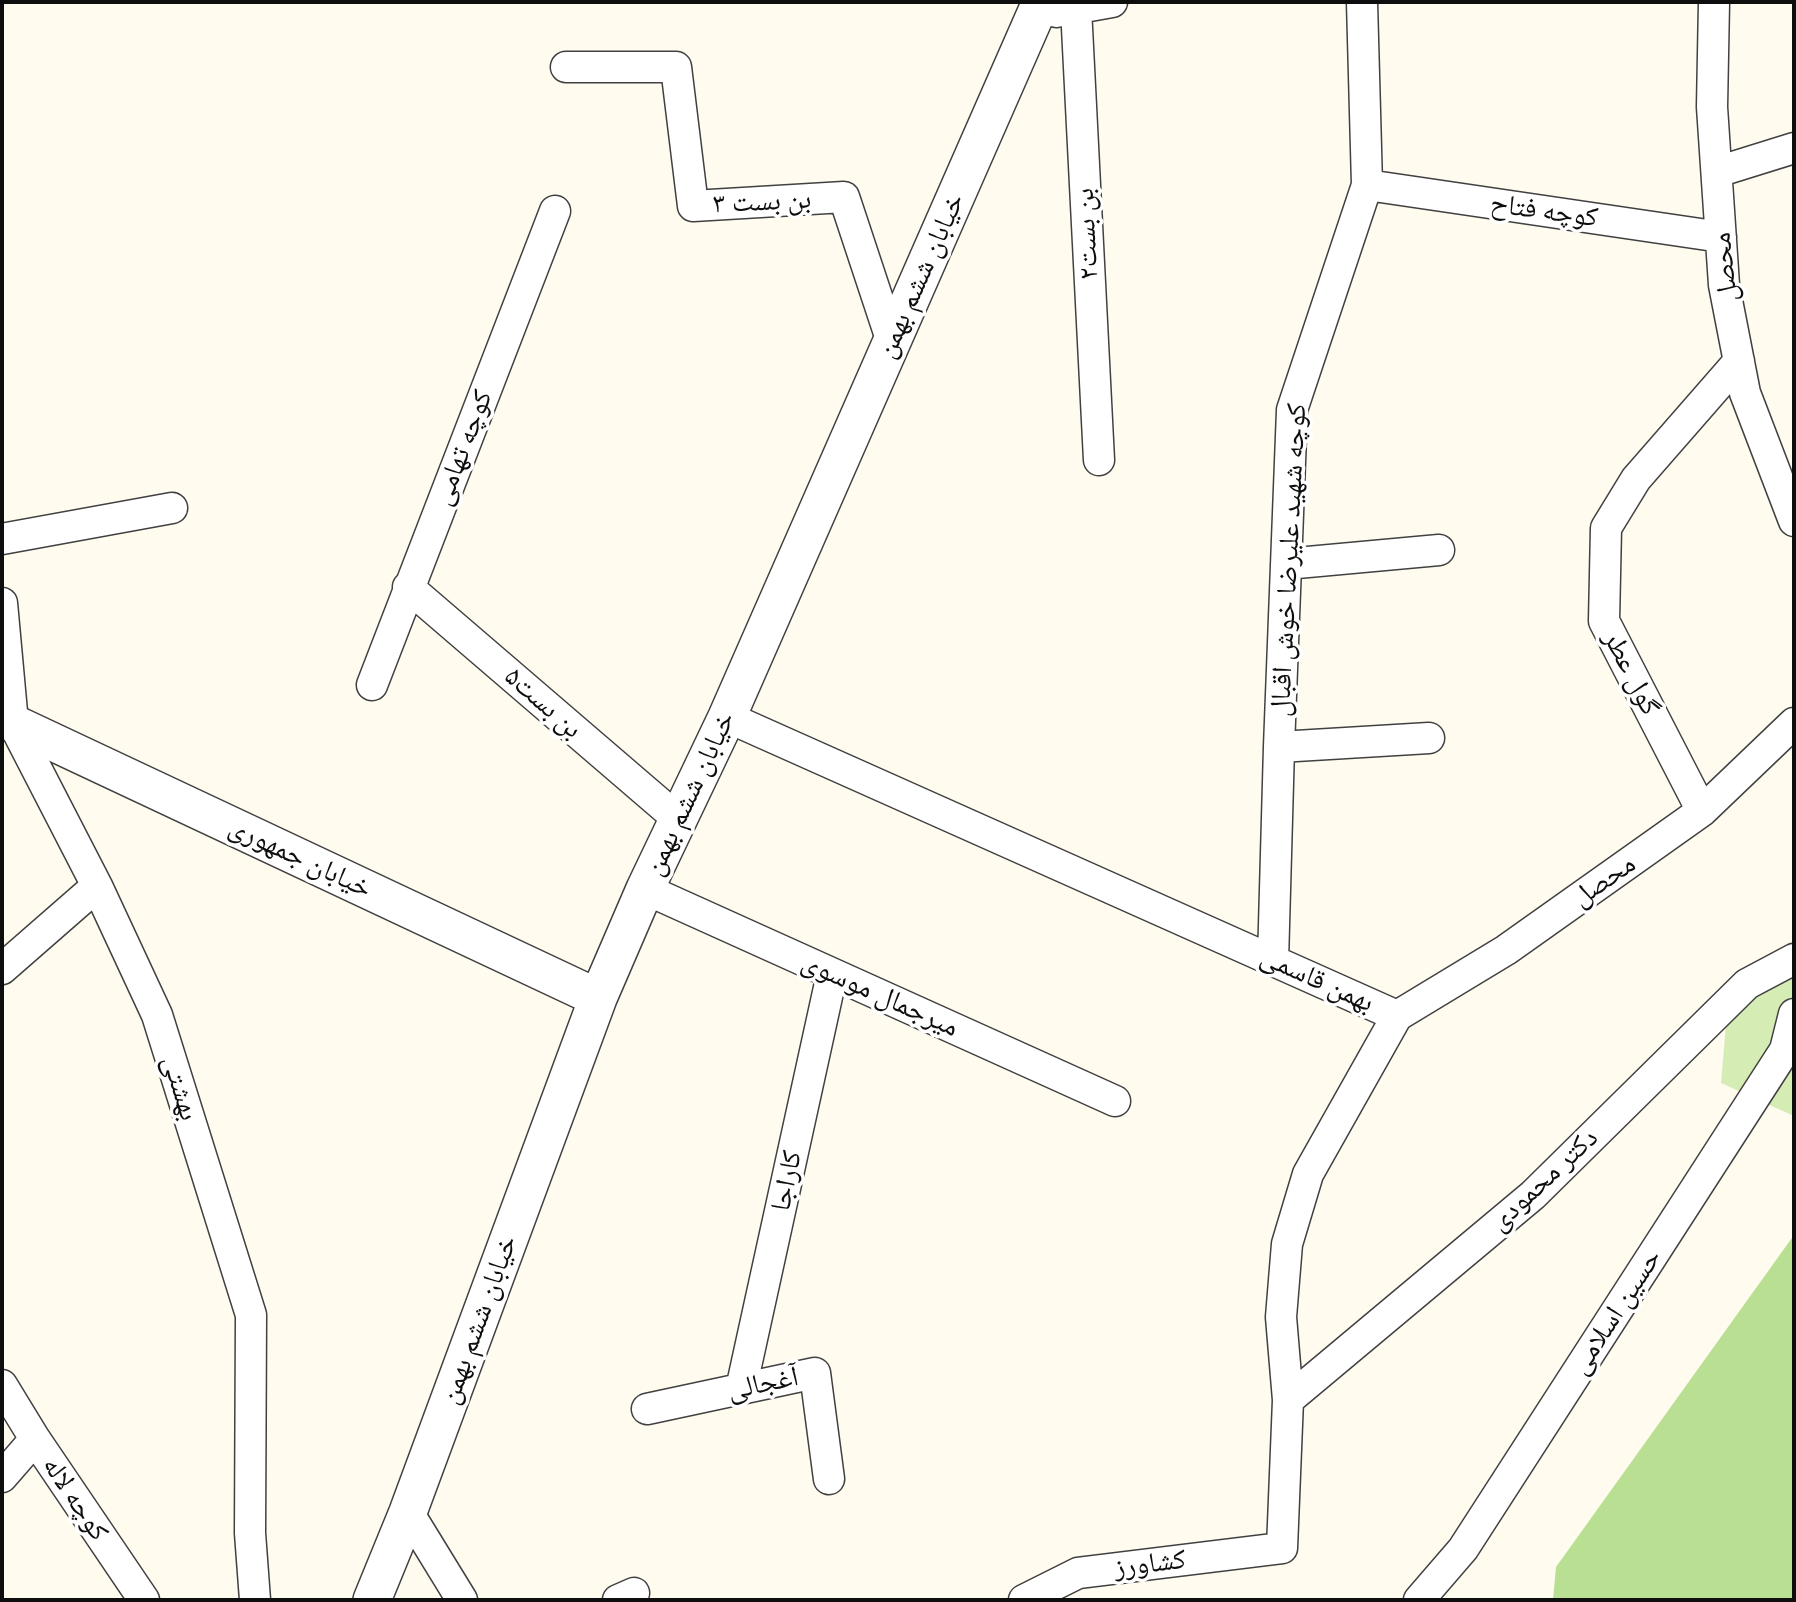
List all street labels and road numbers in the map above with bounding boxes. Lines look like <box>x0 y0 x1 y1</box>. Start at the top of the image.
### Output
street label: بن بست ۳ <box>712 183 812 221</box>
street label: بن بست۲ <box>1068 187 1106 281</box>
street label: کوچه فتاح <box>1488 187 1600 235</box>
street label: خیابان ششم بهمن <box>870 188 972 364</box>
street label: محصل <box>1705 231 1745 303</box>
street label: کوچه تهامی <box>426 386 500 510</box>
street label: کوچه شهید علیرضا خوش اقبال <box>1264 402 1314 718</box>
street label: گول عطر <box>1595 625 1667 721</box>
street label: بن بست۵ <box>497 660 589 746</box>
street label: خیابان ششم بهمن <box>637 707 743 881</box>
street label: خیابان جمهوری <box>223 810 377 906</box>
street label: محصل <box>1566 847 1642 915</box>
street label: بهمن قاسمی <box>1255 940 1379 1020</box>
street label: میرجمال موسوی <box>796 945 964 1045</box>
street label: بهشتی <box>154 1051 206 1125</box>
street label: دکتر محمودی <box>1483 1121 1605 1239</box>
street label: کاراجا <box>764 1148 810 1214</box>
street label: خیابان ششم بهمن <box>433 1231 525 1409</box>
street label: حسین اسلامی <box>1563 1243 1669 1381</box>
street label: آغجالی <box>724 1360 802 1408</box>
street label: کوچه لاله <box>35 1450 115 1548</box>
street label: کشاورز <box>1112 1543 1188 1585</box>

